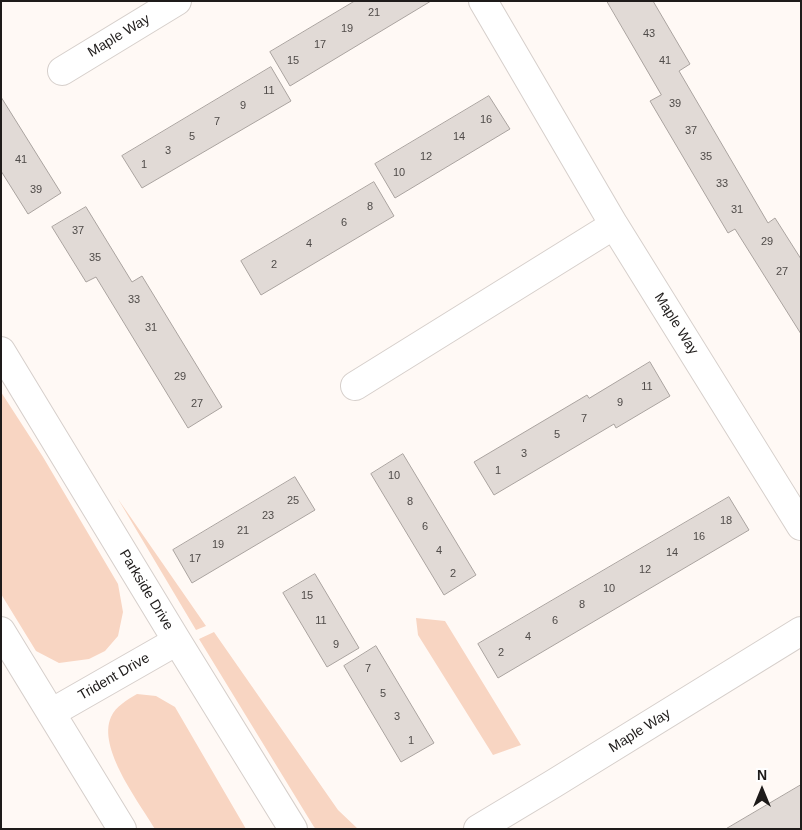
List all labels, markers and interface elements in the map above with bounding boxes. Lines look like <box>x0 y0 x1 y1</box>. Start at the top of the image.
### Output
house number: 21 <box>368 6 380 20</box>
street label: Maple Way <box>85 11 153 61</box>
house number: 19 <box>341 22 353 36</box>
house number: 43 <box>643 27 655 41</box>
house number: 17 <box>314 38 326 52</box>
house number: 15 <box>287 54 299 68</box>
house number: 41 <box>659 54 671 68</box>
house number: 11 <box>263 84 275 98</box>
house number: 39 <box>669 97 681 111</box>
house number: 9 <box>240 99 246 113</box>
house number: 16 <box>480 113 492 127</box>
house number: 7 <box>214 115 220 129</box>
house number: 37 <box>685 124 697 138</box>
house number: 5 <box>189 130 195 144</box>
house number: 14 <box>453 130 465 144</box>
house number: 3 <box>165 144 171 158</box>
house number: 12 <box>420 150 432 164</box>
house number: 35 <box>700 150 712 164</box>
house number: 41 <box>15 153 27 167</box>
house number: 1 <box>141 158 147 172</box>
house number: 10 <box>393 166 405 180</box>
house number: 33 <box>716 177 728 191</box>
house number: 39 <box>30 183 42 197</box>
house number: 8 <box>367 200 373 214</box>
house number: 31 <box>731 203 743 217</box>
house number: 6 <box>341 216 347 230</box>
house number: 37 <box>72 224 84 238</box>
house number: 29 <box>761 235 773 249</box>
house number: 4 <box>306 237 312 251</box>
house number: 35 <box>89 251 101 265</box>
house number: 2 <box>271 258 277 272</box>
house number: 27 <box>776 265 788 279</box>
street label: Maple Way <box>650 290 702 358</box>
house number: 33 <box>128 293 140 307</box>
house number: 31 <box>145 321 157 335</box>
house number: 29 <box>174 370 186 384</box>
house number: 11 <box>641 380 653 394</box>
house number: 9 <box>617 396 623 410</box>
house number: 27 <box>191 397 203 411</box>
house number: 7 <box>581 412 587 426</box>
house number: 5 <box>554 428 560 442</box>
house number: 3 <box>521 447 527 461</box>
house number: 1 <box>495 464 501 478</box>
house number: 10 <box>388 469 400 483</box>
house number: 25 <box>287 494 299 508</box>
house number: 8 <box>407 495 413 509</box>
house number: 23 <box>262 509 274 523</box>
house number: 18 <box>720 514 732 528</box>
house number: 6 <box>422 520 428 534</box>
house number: 21 <box>237 524 249 538</box>
house number: 16 <box>693 530 705 544</box>
house number: 19 <box>212 538 224 552</box>
house number: 4 <box>436 544 442 558</box>
house number: 14 <box>666 546 678 560</box>
street label: Parkside Drive <box>115 547 177 633</box>
house number: 17 <box>189 552 201 566</box>
house number: 12 <box>639 563 651 577</box>
house number: 2 <box>450 567 456 581</box>
house number: 10 <box>603 582 615 596</box>
house number: 15 <box>301 589 313 603</box>
house number: 8 <box>579 598 585 612</box>
house number: 11 <box>315 614 327 628</box>
house number: 6 <box>552 614 558 628</box>
house number: 4 <box>525 630 531 644</box>
house number: 9 <box>333 638 339 652</box>
house number: 2 <box>498 646 504 660</box>
street label: Trident Drive <box>75 650 153 704</box>
house number: 7 <box>365 662 371 676</box>
house number: 5 <box>380 687 386 701</box>
street label: Maple Way <box>606 705 674 757</box>
house number: 3 <box>394 710 400 724</box>
house number: 1 <box>408 734 414 748</box>
north arrow <box>737 765 787 815</box>
text: N <box>757 767 767 783</box>

